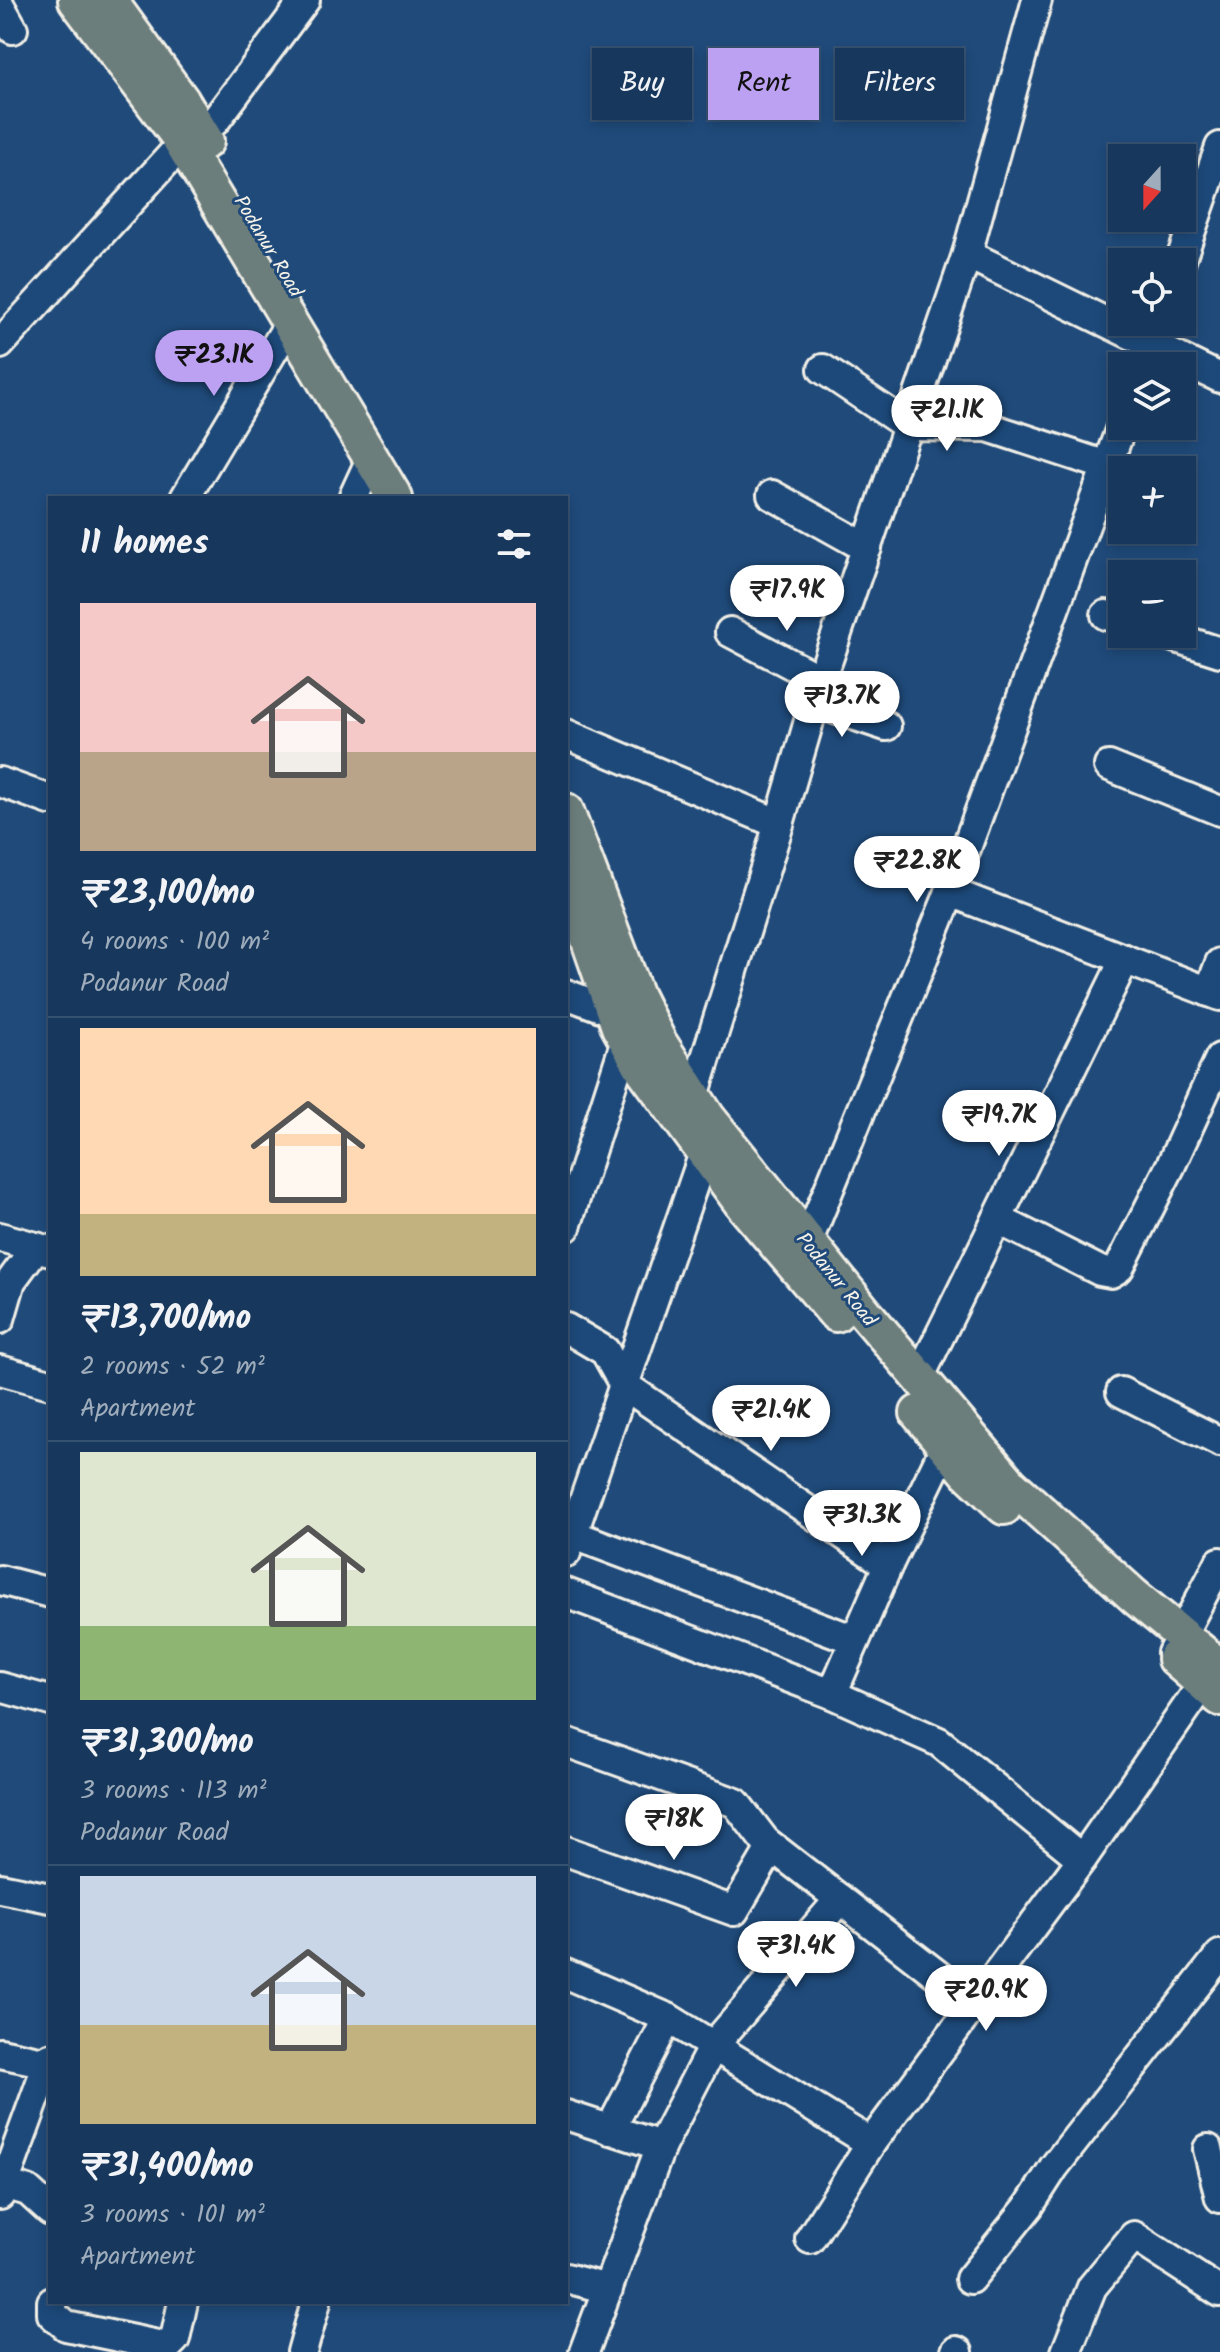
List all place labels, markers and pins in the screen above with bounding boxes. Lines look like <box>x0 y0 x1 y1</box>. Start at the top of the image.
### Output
pin: ₹23.1K <box>149 330 279 398</box>
pin: ₹21.1K <box>882 385 1012 453</box>
pin: ₹17.9K <box>722 565 852 633</box>
pin: ₹13.7K <box>777 671 907 739</box>
pin: ₹22.8K <box>852 836 982 904</box>
pin: ₹19.7K <box>934 1090 1064 1158</box>
pin: ₹21.4K <box>706 1385 836 1453</box>
pin: ₹31.3K <box>797 1490 927 1558</box>
pin: ₹18K <box>627 1794 721 1862</box>
pin: ₹31.4K <box>731 1921 861 1989</box>
pin: ₹20.9K <box>921 1965 1051 2033</box>

